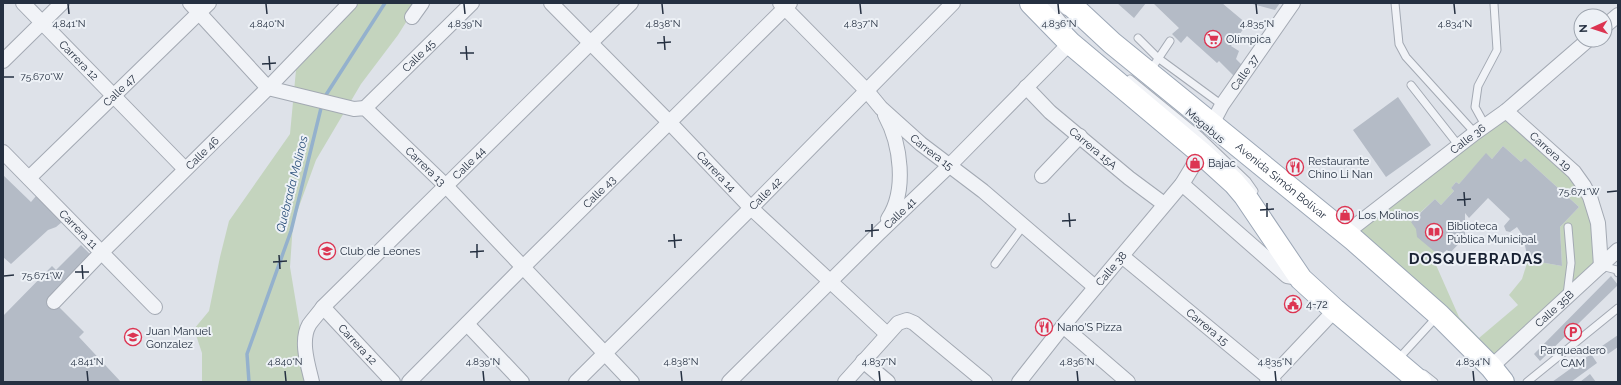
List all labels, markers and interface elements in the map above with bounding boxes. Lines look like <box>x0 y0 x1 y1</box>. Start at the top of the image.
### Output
north arrow <box>1573 8 1613 48</box>
text: 4.841°N <box>52 18 86 29</box>
text: 4.840°N <box>249 18 285 29</box>
text: 4.839°N <box>448 18 482 29</box>
text: 4.838°N <box>646 18 680 29</box>
text: 4.837°N <box>844 18 878 29</box>
text: 4.836°N <box>1041 18 1077 29</box>
text: 4.835°N <box>1240 18 1274 29</box>
text: 4.834°N <box>1438 18 1472 29</box>
text: N <box>1577 24 1590 33</box>
supermarket icon: Olímpica <box>1203 29 1223 49</box>
place label: Olímpica <box>1226 33 1271 46</box>
street label: Calle 45 <box>399 37 438 74</box>
street label: Carrera 12 <box>57 38 101 83</box>
street label: Calle 37 <box>1228 52 1262 93</box>
text: 75.670°W <box>21 71 64 82</box>
street label: Calle 47 <box>100 71 139 109</box>
street label: Megabus <box>1183 106 1227 146</box>
street label: Calle 36 <box>1447 121 1488 156</box>
street label: Carrera 15A <box>1067 124 1120 172</box>
street label: Carrera 19 <box>1527 129 1574 173</box>
street label: Carrera 15 <box>908 131 956 173</box>
street label: Calle 46 <box>183 134 222 172</box>
water label: Quebrada Molinos <box>273 134 311 234</box>
street label: Avenida Simón Bolívar <box>1233 140 1330 222</box>
street label: Carrera 13 <box>403 144 448 189</box>
street label: Calle 44 <box>450 144 488 182</box>
street label: Carrera 14 <box>694 149 739 194</box>
shop icon: Bajac <box>1185 153 1205 173</box>
place label: Restaurante Chino Li Nan <box>1308 155 1373 181</box>
place label: Bajac <box>1208 157 1236 170</box>
restaurant icon: Restaurante Chino Li Nan <box>1285 157 1305 177</box>
street label: Calle 43 <box>580 173 618 211</box>
street label: Calle 42 <box>746 174 784 213</box>
text: 75.671°W <box>1558 186 1600 197</box>
street label: Calle 41 <box>881 195 919 232</box>
shop icon: Los Molinos <box>1335 205 1355 225</box>
street label: Carrera 11 <box>57 207 101 252</box>
place label: Los Molinos <box>1358 209 1419 222</box>
place label: Biblioteca Pública Municipal <box>1447 220 1537 246</box>
library icon: Biblioteca Pública Municipal <box>1424 222 1444 242</box>
school or university icon: Club de Leones <box>317 241 337 261</box>
place label: Club de Leones <box>340 245 420 258</box>
street label: Calle 38 <box>1093 249 1129 289</box>
district label: DOSQUEBRADAS <box>1409 250 1543 268</box>
text: 75.671°W <box>21 270 63 281</box>
street label: Calle 35B <box>1532 288 1576 330</box>
public building icon: 4-72 <box>1283 294 1303 314</box>
place label: 4-72 <box>1306 298 1328 311</box>
street label: Carrera 15 <box>1184 306 1231 348</box>
restaurant icon: Nano'S Pizza <box>1034 317 1054 337</box>
street label: Carrera 12 <box>336 321 380 367</box>
place label: Nano'S Pizza <box>1057 321 1122 334</box>
parking icon: Parqueadero CAM <box>1563 322 1583 342</box>
place label: Juan Manuel Gonzalez <box>146 325 211 351</box>
school or university icon: Juan Manuel Gonzalez <box>123 327 143 347</box>
place label: Parqueadero CAM <box>1540 344 1606 370</box>
text: 4.841°N <box>70 356 104 367</box>
text: 4.840°N <box>267 356 303 367</box>
text: 4.839°N <box>466 356 500 367</box>
text: 4.838°N <box>664 356 698 367</box>
text: 4.837°N <box>862 356 896 367</box>
text: 4.836°N <box>1059 356 1095 367</box>
text: 4.835°N <box>1258 356 1292 367</box>
text: 4.834°N <box>1456 356 1490 367</box>

